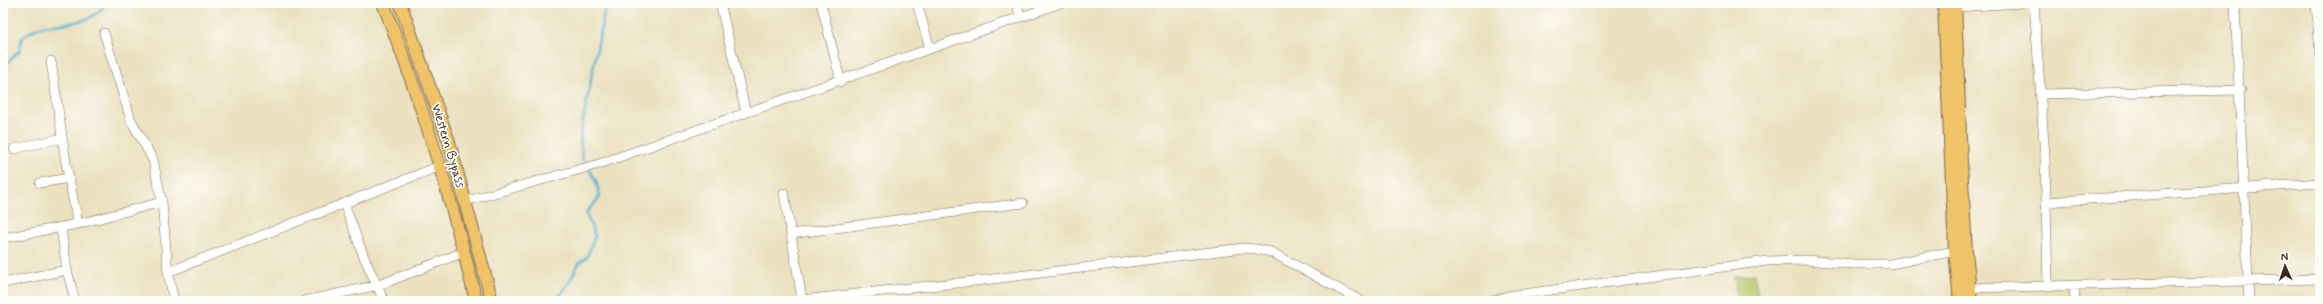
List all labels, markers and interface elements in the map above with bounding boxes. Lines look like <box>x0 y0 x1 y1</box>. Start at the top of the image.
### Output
street label: Western Bypass <box>427 102 469 190</box>
north arrow <box>2265 246 2305 286</box>
text: N <box>2281 250 2289 264</box>

